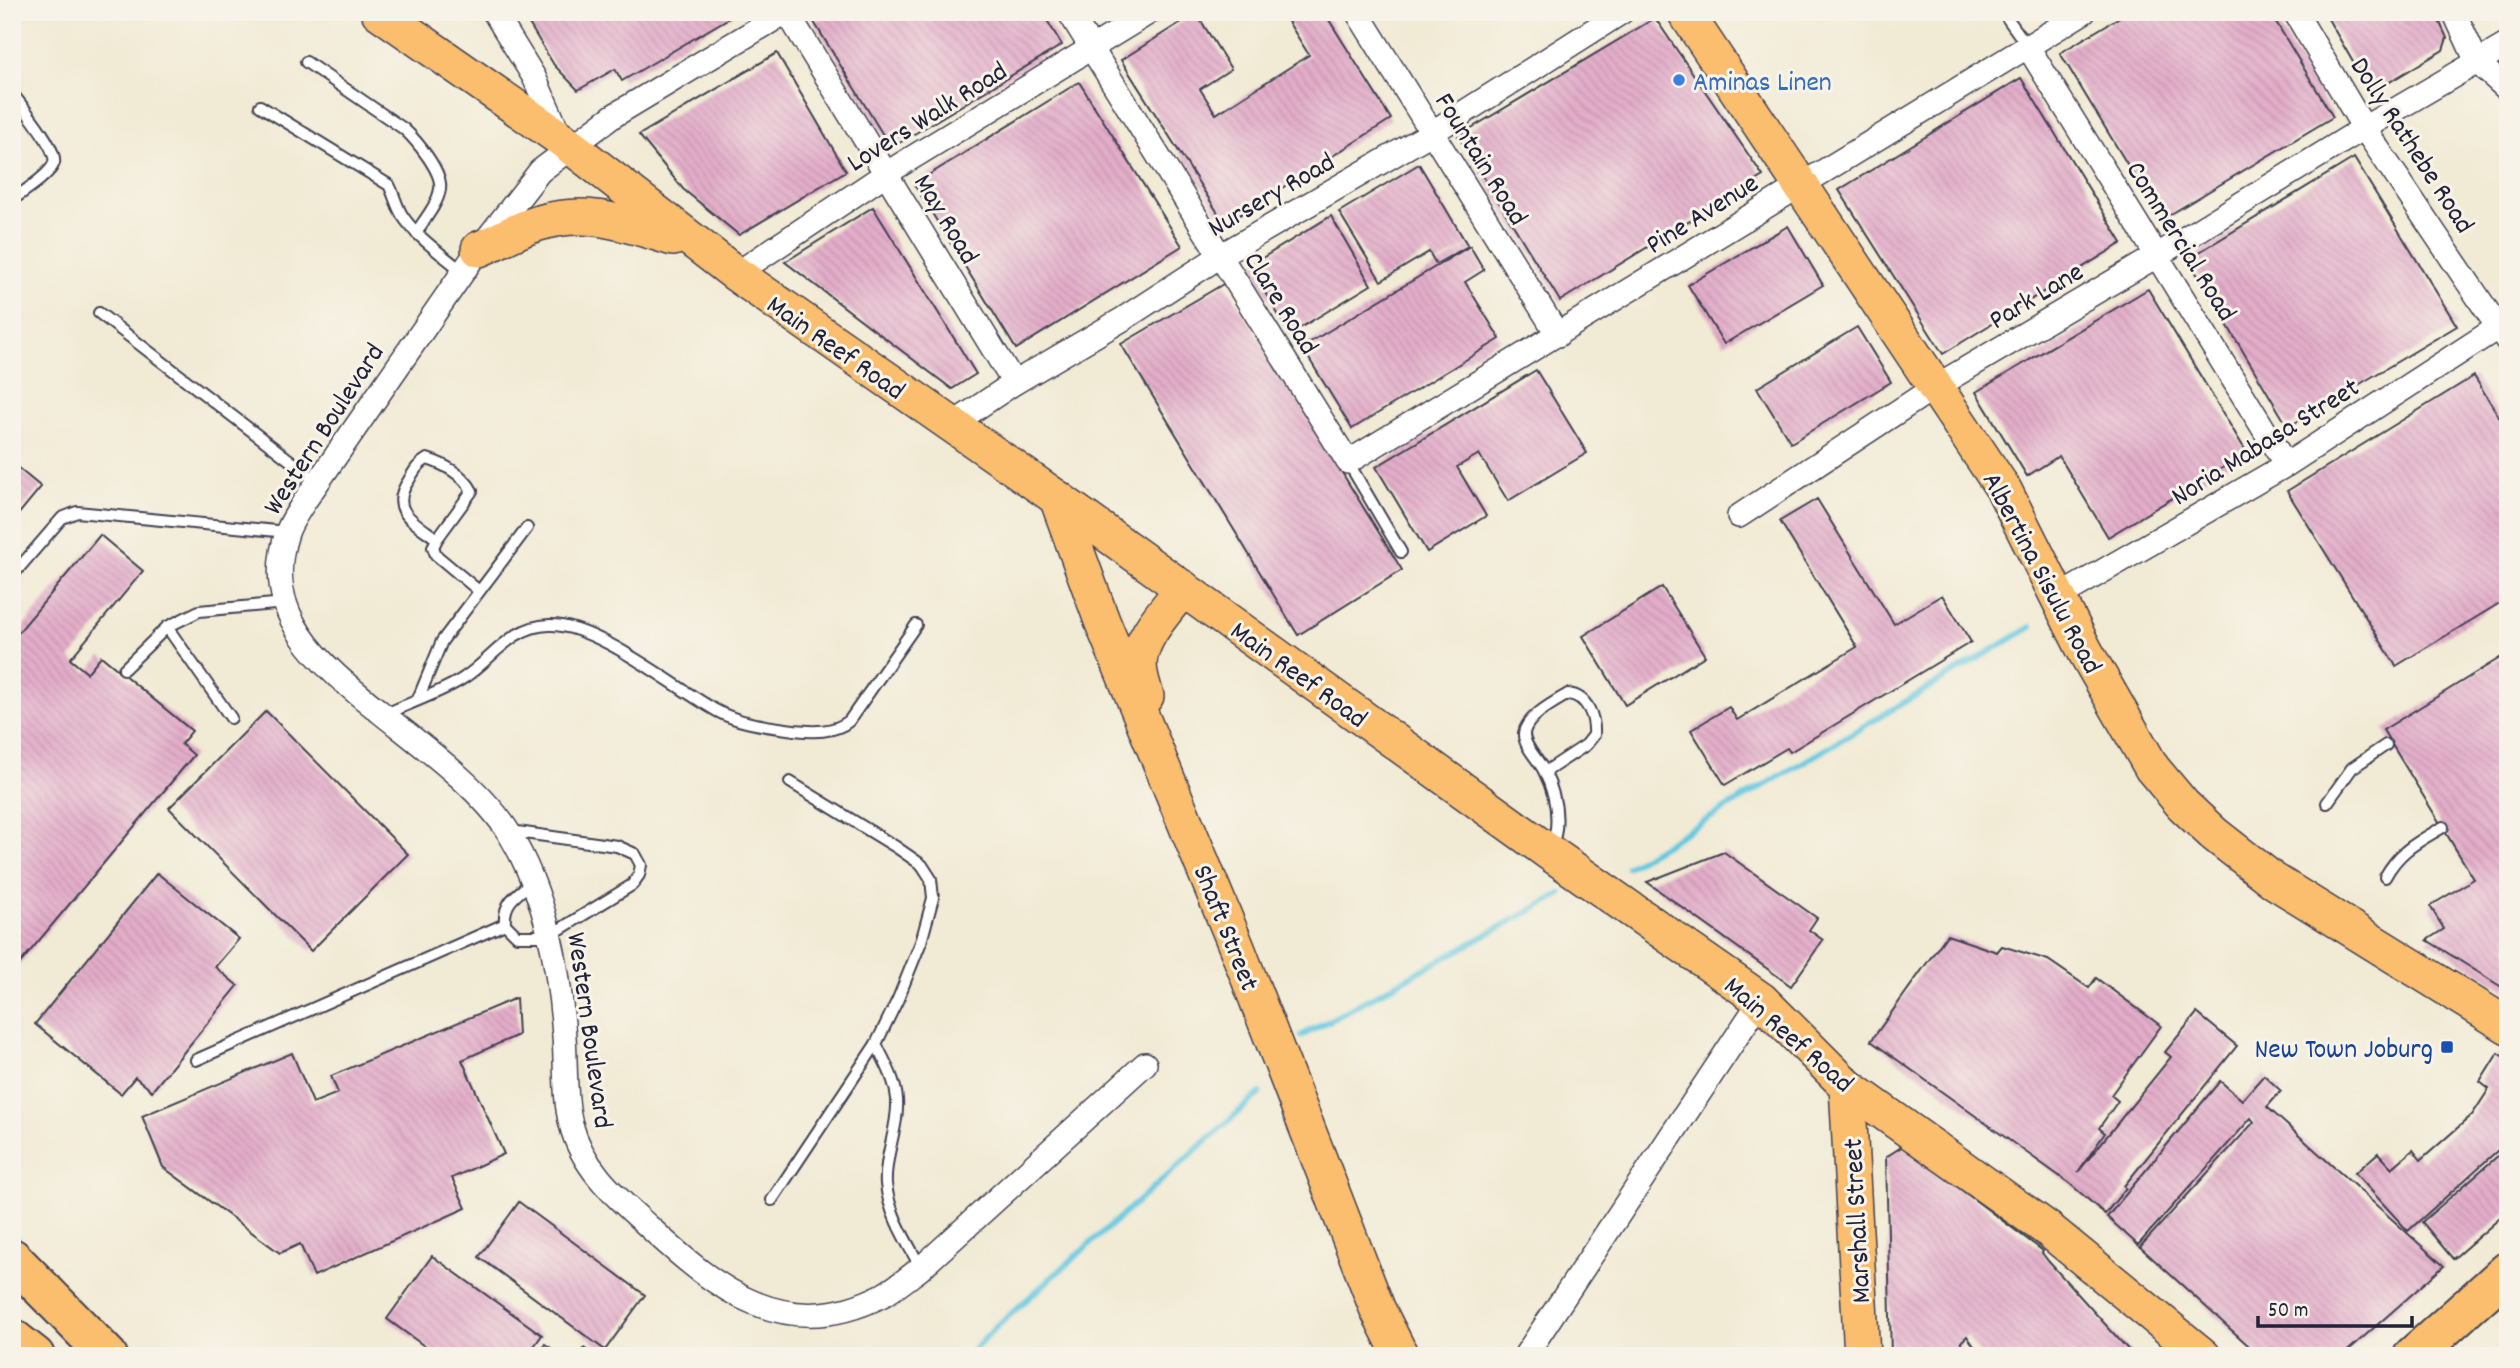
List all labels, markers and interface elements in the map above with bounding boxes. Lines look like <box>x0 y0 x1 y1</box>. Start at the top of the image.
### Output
street label: Dolly Rathebe Road <box>2338 51 2482 243</box>
street label: Lovers Walk Road <box>841 54 1017 185</box>
place label: Aminas Linen <box>1693 65 1832 105</box>
marker: Aminas Linen <box>1671 72 1687 88</box>
street label: Fountain Road <box>1422 86 1536 235</box>
street label: Nursery Road <box>1201 145 1344 250</box>
street label: Commercial Road <box>2113 155 2244 331</box>
street label: Pine Avenue <box>1640 166 1768 267</box>
street label: May Road <box>901 168 987 274</box>
street label: Clare Road <box>1231 245 1326 364</box>
street label: Park Lane <box>1983 254 2092 342</box>
street label: Main Reef Road <box>757 288 912 413</box>
street label: Western Boulevard <box>256 337 397 525</box>
street label: Noria Mabasa Street <box>2165 370 2369 518</box>
street label: Albertina Sisulu Road <box>1969 466 2110 682</box>
street label: Main Reef Road <box>1220 614 1374 741</box>
street label: Shaft Street <box>1180 860 1267 998</box>
street label: Western Boulevard <box>553 930 621 1131</box>
street label: Main Reef Road <box>1713 969 1861 1105</box>
place label: New Town Joburg <box>2254 1032 2433 1072</box>
marker: New Town Joburg <box>2439 1039 2455 1055</box>
street label: Marshall Street <box>1836 1137 1884 1304</box>
scale bar <box>2258 1284 2412 1328</box>
text: 50 m <box>2268 1297 2308 1327</box>

